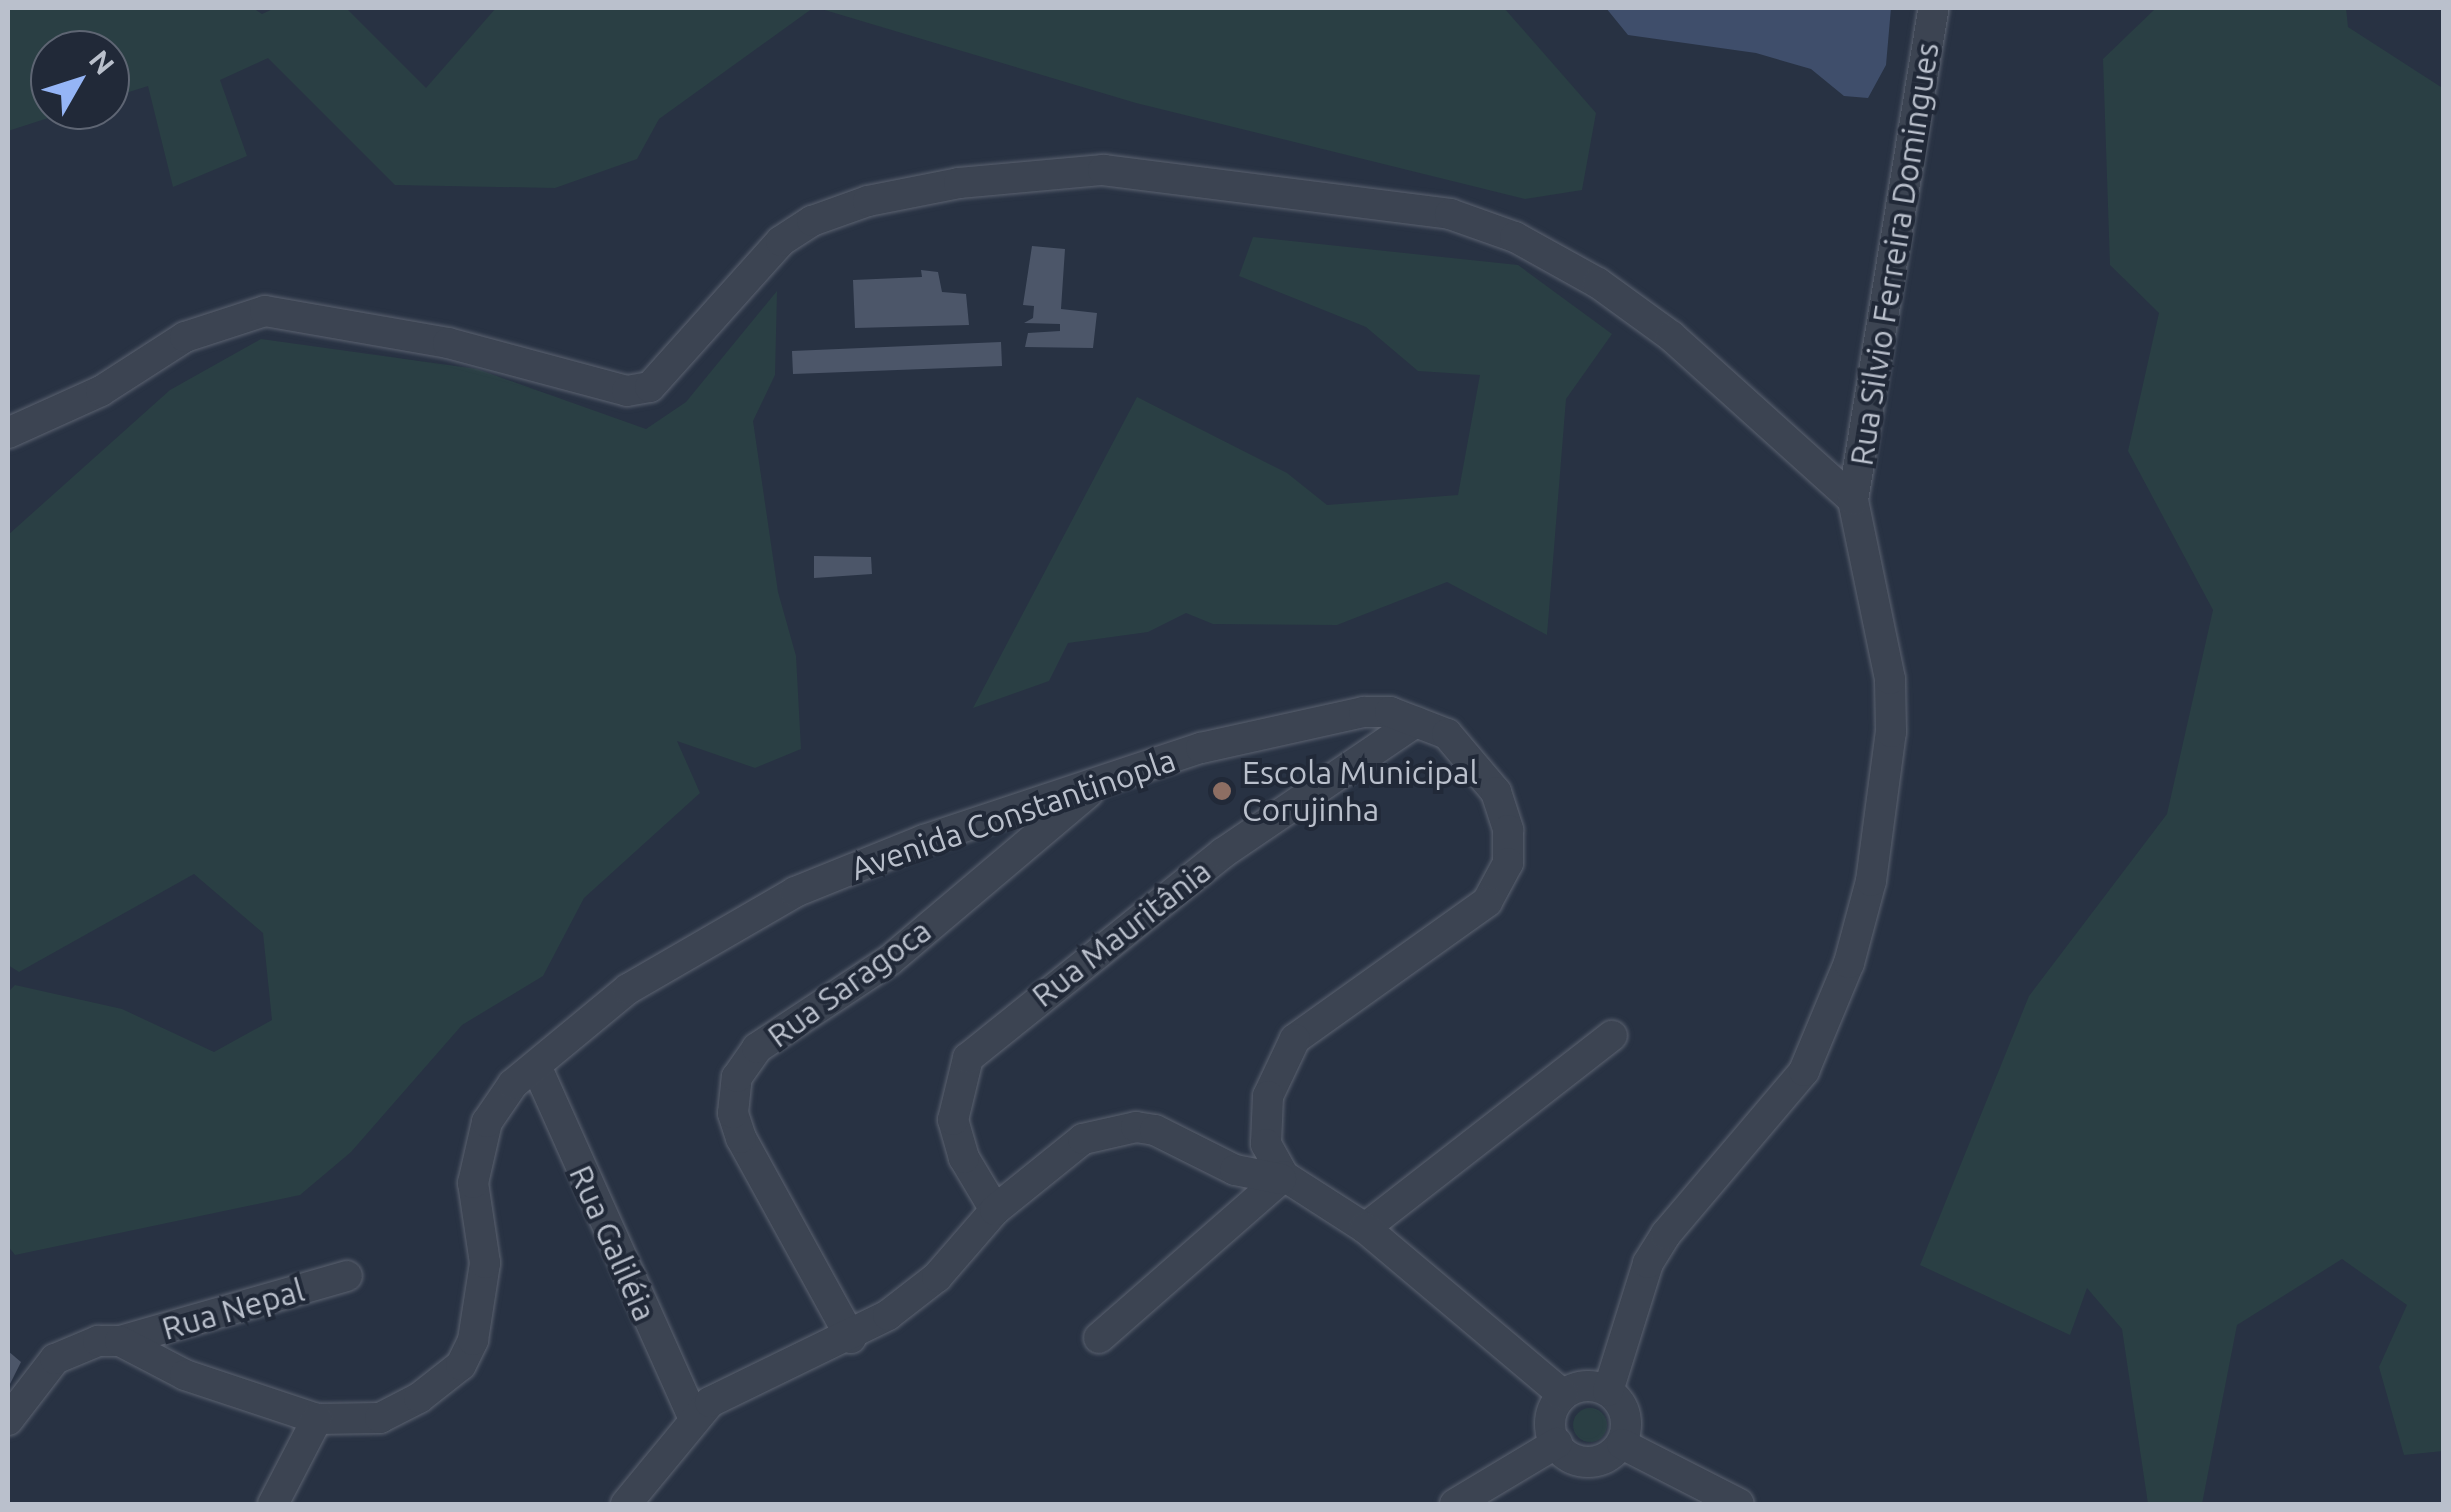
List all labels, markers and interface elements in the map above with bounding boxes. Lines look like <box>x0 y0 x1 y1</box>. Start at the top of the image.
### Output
north arrow <box>30 30 130 130</box>
street label: Rua Silvio Ferreira Domingues <box>1842 40 1946 468</box>
text: N <box>84 44 121 80</box>
street label: Avenida Constantinopla <box>846 740 1180 888</box>
place label: Escola Municipal Corujinha <box>1242 754 1478 829</box>
marker: Escola Municipal Corujinha <box>1211 780 1233 802</box>
street label: Rua Mauritânia <box>1024 851 1218 1015</box>
street label: Rua Saragoca <box>760 911 938 1055</box>
street label: Rua Galiléia <box>562 1159 664 1327</box>
street label: Rua Nepal <box>158 1270 308 1348</box>

